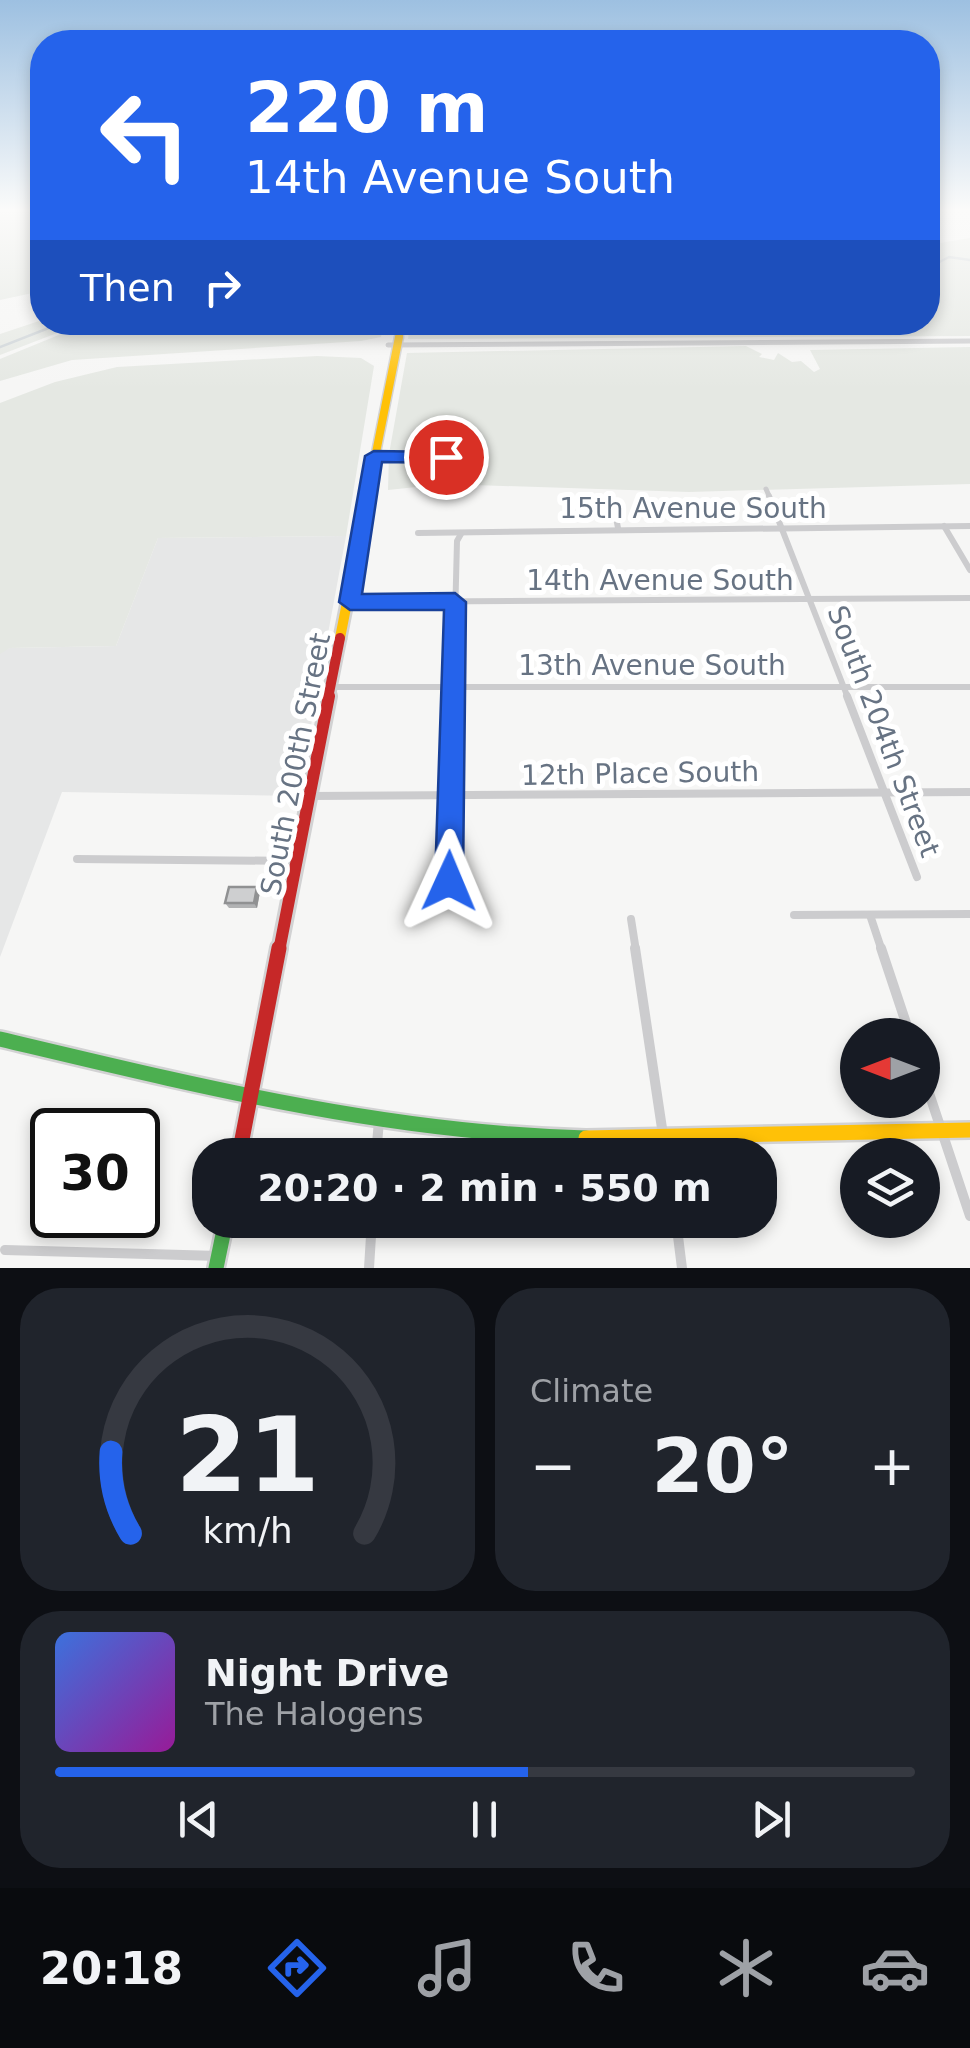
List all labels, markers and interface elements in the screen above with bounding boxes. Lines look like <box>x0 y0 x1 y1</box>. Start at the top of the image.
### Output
text: 220 m <box>245 67 488 149</box>
icon: left <box>80 70 210 200</box>
text: 14th Avenue South <box>245 151 675 204</box>
icon: right <box>195 260 250 315</box>
text: Then <box>80 266 175 310</box>
pin <box>404 415 489 500</box>
icon: arrive <box>419 430 474 485</box>
street label: 15th Avenue South <box>559 492 827 525</box>
street label: 14th Avenue South <box>526 564 794 597</box>
street label: South 204th Street <box>820 601 947 861</box>
street label: South 200th Street <box>254 630 337 898</box>
street label: 13th Avenue South <box>518 649 786 682</box>
street label: 12th Place South <box>521 755 759 792</box>
position arrow <box>397 829 501 933</box>
north arrow <box>840 1018 940 1118</box>
map controls <box>840 1018 940 1238</box>
speed limit sign: 30 <box>30 1108 160 1238</box>
button: layers <box>840 1138 940 1238</box>
text: 20:20 · 2 min · 550 m <box>257 1166 712 1210</box>
text: Climate <box>530 1372 653 1410</box>
text: 21 <box>175 1394 320 1516</box>
text: 20° <box>652 1422 793 1510</box>
text: − <box>530 1434 576 1498</box>
text: + <box>869 1434 915 1498</box>
text: km/h <box>202 1510 293 1551</box>
text: Night Drive <box>205 1651 449 1695</box>
text: The Halogens <box>205 1695 424 1733</box>
icon: previous <box>171 1792 226 1847</box>
icon: pause <box>457 1792 512 1847</box>
icon: next <box>744 1792 799 1847</box>
icon: directions <box>262 1933 332 2003</box>
icon: music <box>412 1933 482 2003</box>
icon: phone <box>561 1933 631 2003</box>
icon: climate <box>711 1933 781 2003</box>
icon: car <box>860 1933 930 2003</box>
text: 20:18 <box>40 1942 183 1995</box>

